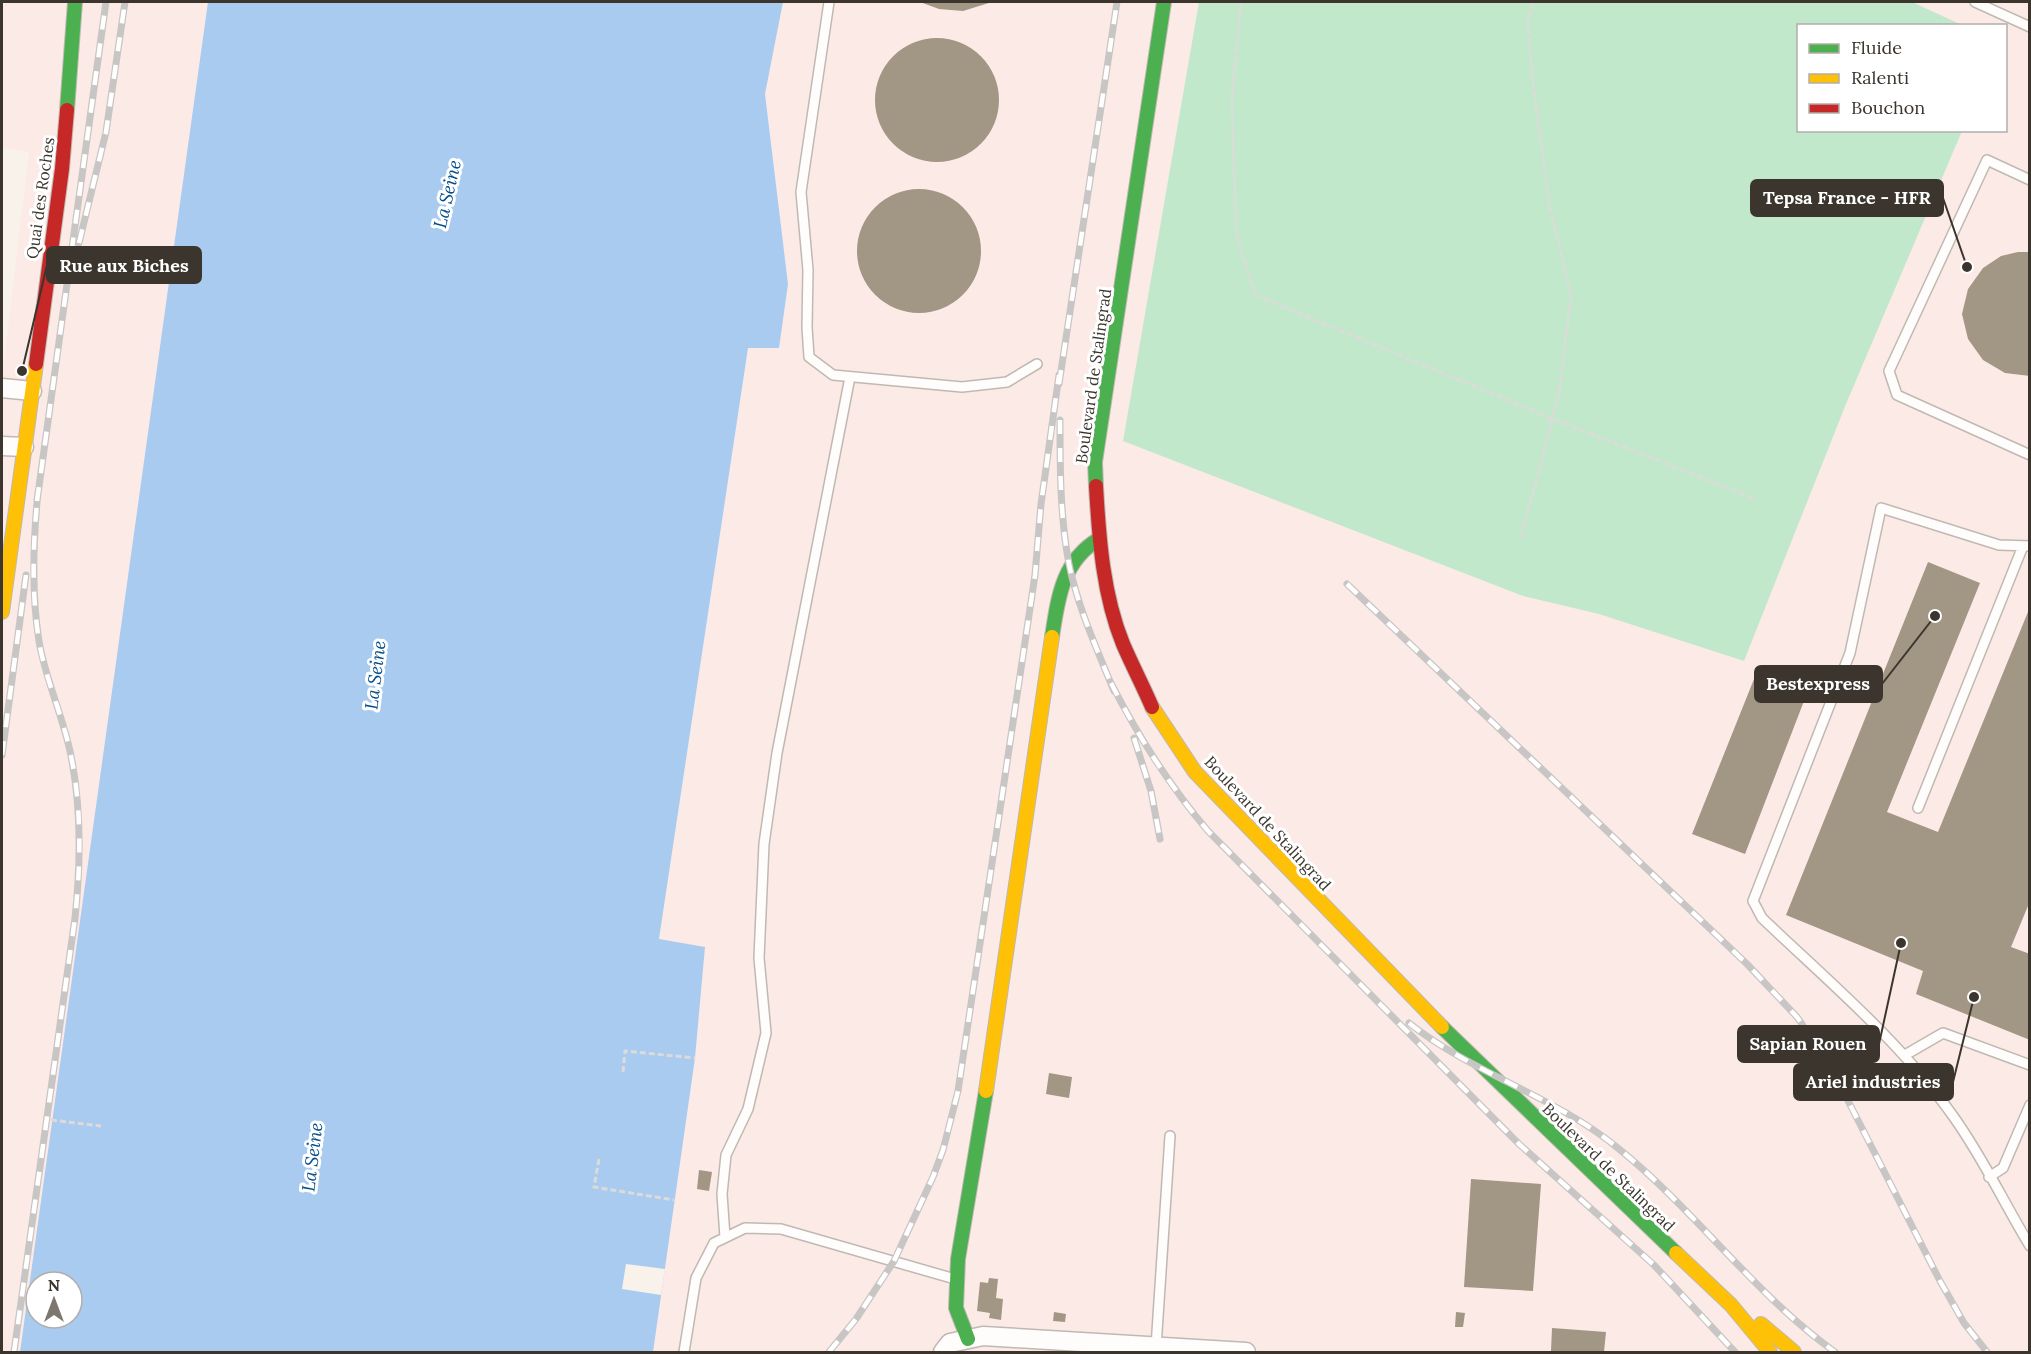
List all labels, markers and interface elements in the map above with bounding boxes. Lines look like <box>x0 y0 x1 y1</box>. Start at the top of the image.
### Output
legend <box>1797 24 2007 132</box>
text: Fluide <box>1851 36 1902 59</box>
text: Ralenti <box>1851 66 1909 89</box>
text: Bouchon <box>1851 96 1925 119</box>
street label: Quai des Roches <box>22 136 58 260</box>
water label: La Seine <box>428 158 466 230</box>
callout: Tepsa France - HFR <box>1751 180 1943 216</box>
text: Tepsa France - HFR <box>1763 186 1932 209</box>
callout: Rue aux Biches <box>47 247 201 283</box>
text: Rue aux Biches <box>59 254 189 277</box>
street label: Boulevard de Stalingrad <box>1071 287 1115 465</box>
water label: La Seine <box>359 639 391 711</box>
callout: Bestexpress <box>1755 666 1882 702</box>
text: Bestexpress <box>1766 672 1870 695</box>
street label: Boulevard de Stalingrad <box>1200 752 1336 895</box>
callout: Sapian Rouen <box>1738 1026 1879 1062</box>
text: Sapian Rouen <box>1749 1032 1867 1055</box>
callout: Ariel industries <box>1794 1064 1953 1100</box>
text: Ariel industries <box>1806 1070 1941 1093</box>
street label: Boulevard de Stalingrad <box>1539 1098 1680 1236</box>
water label: La Seine <box>296 1121 328 1193</box>
north arrow <box>24 1270 84 1330</box>
text: N <box>48 1275 60 1295</box>

